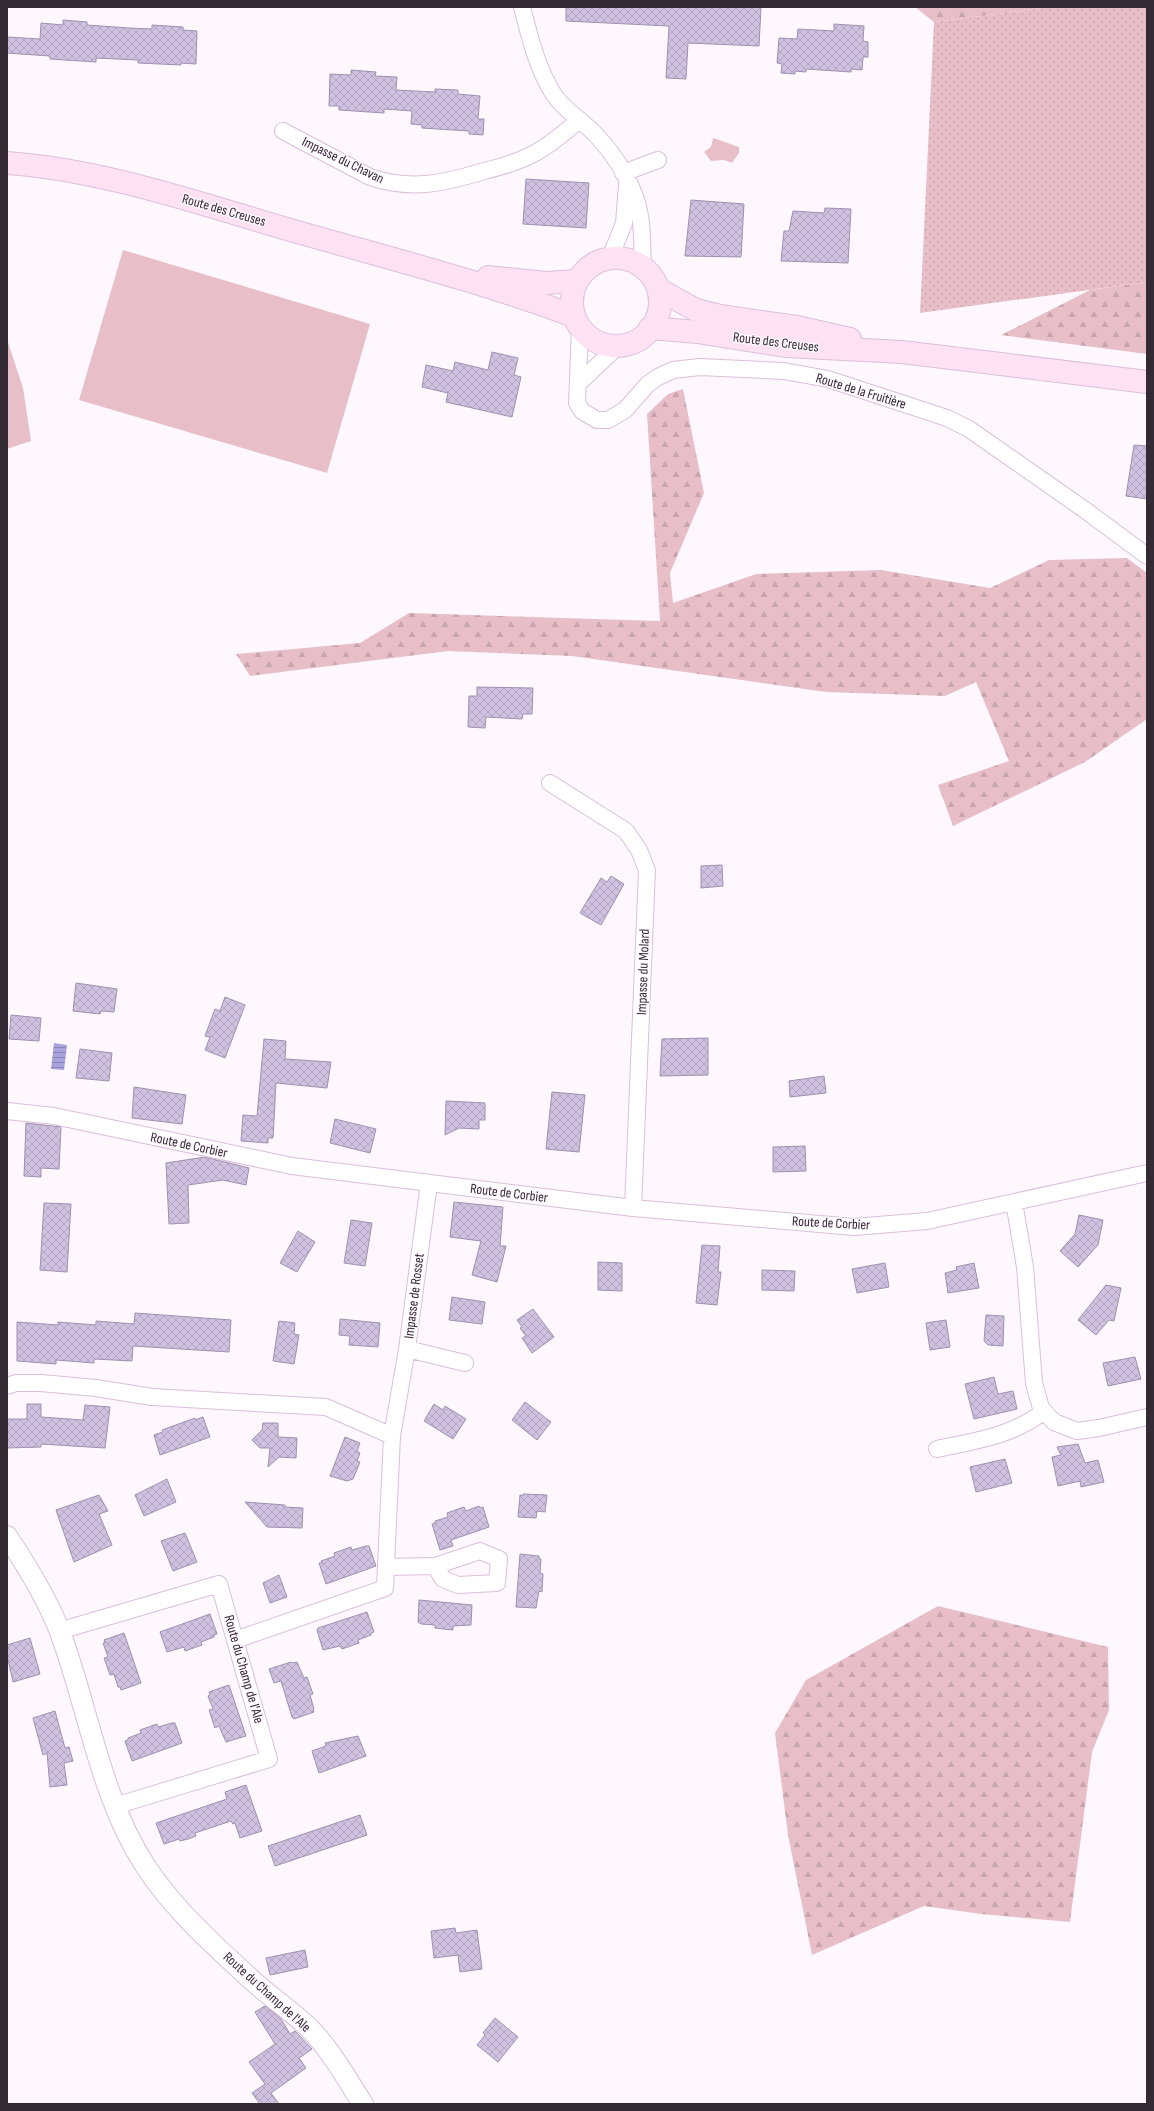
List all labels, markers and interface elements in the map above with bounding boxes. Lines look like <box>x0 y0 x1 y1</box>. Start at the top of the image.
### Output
street label: Impasse du Chavan <box>299 133 387 187</box>
street label: Route des Creuses <box>180 190 268 230</box>
street label: Route des Creuses <box>732 328 820 356</box>
street label: Route de la Fruitière <box>814 369 908 413</box>
street label: Impasse du Molard <box>633 928 653 1015</box>
street label: Route de Corbier <box>149 1129 229 1161</box>
street label: Route de Corbier <box>469 1180 549 1206</box>
street label: Route de Corbier <box>791 1212 871 1234</box>
street label: Impasse de Rosset <box>400 1252 428 1340</box>
street label: Route du Champ de l'Ale <box>220 1613 268 1725</box>
street label: Route du Champ de l'Ale <box>220 1948 314 2036</box>

